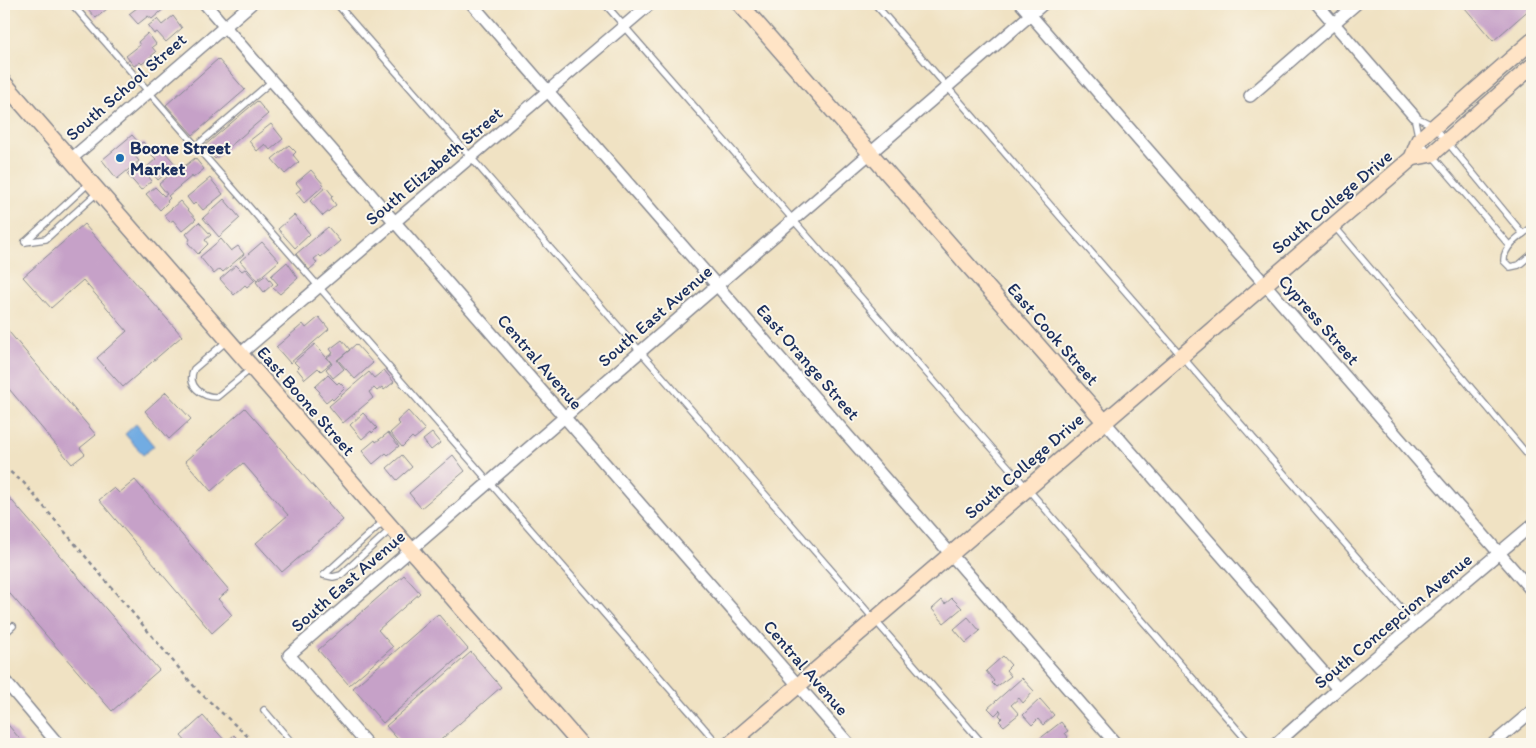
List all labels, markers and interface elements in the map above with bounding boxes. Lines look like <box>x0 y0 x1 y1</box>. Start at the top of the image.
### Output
street label: South School Street <box>61 28 191 145</box>
street label: South Elizabeth Street <box>361 102 507 230</box>
place label: Boone Street Market <box>130 137 231 180</box>
street label: South College Drive <box>1267 145 1397 259</box>
marker: Boone Street Market <box>114 152 126 164</box>
street label: South East Avenue <box>593 260 717 372</box>
street label: Cypress Street <box>1274 270 1364 370</box>
street label: East Cook Street <box>1002 278 1104 390</box>
street label: East Orange Street <box>751 299 865 425</box>
street label: Central Avenue <box>493 310 587 414</box>
street label: East Boone Street <box>252 342 360 461</box>
street label: South College Drive <box>960 408 1088 524</box>
street label: South East Avenue <box>286 525 410 637</box>
street label: South Concepcion Avenue <box>1309 548 1477 694</box>
street label: Central Avenue <box>759 616 853 720</box>

